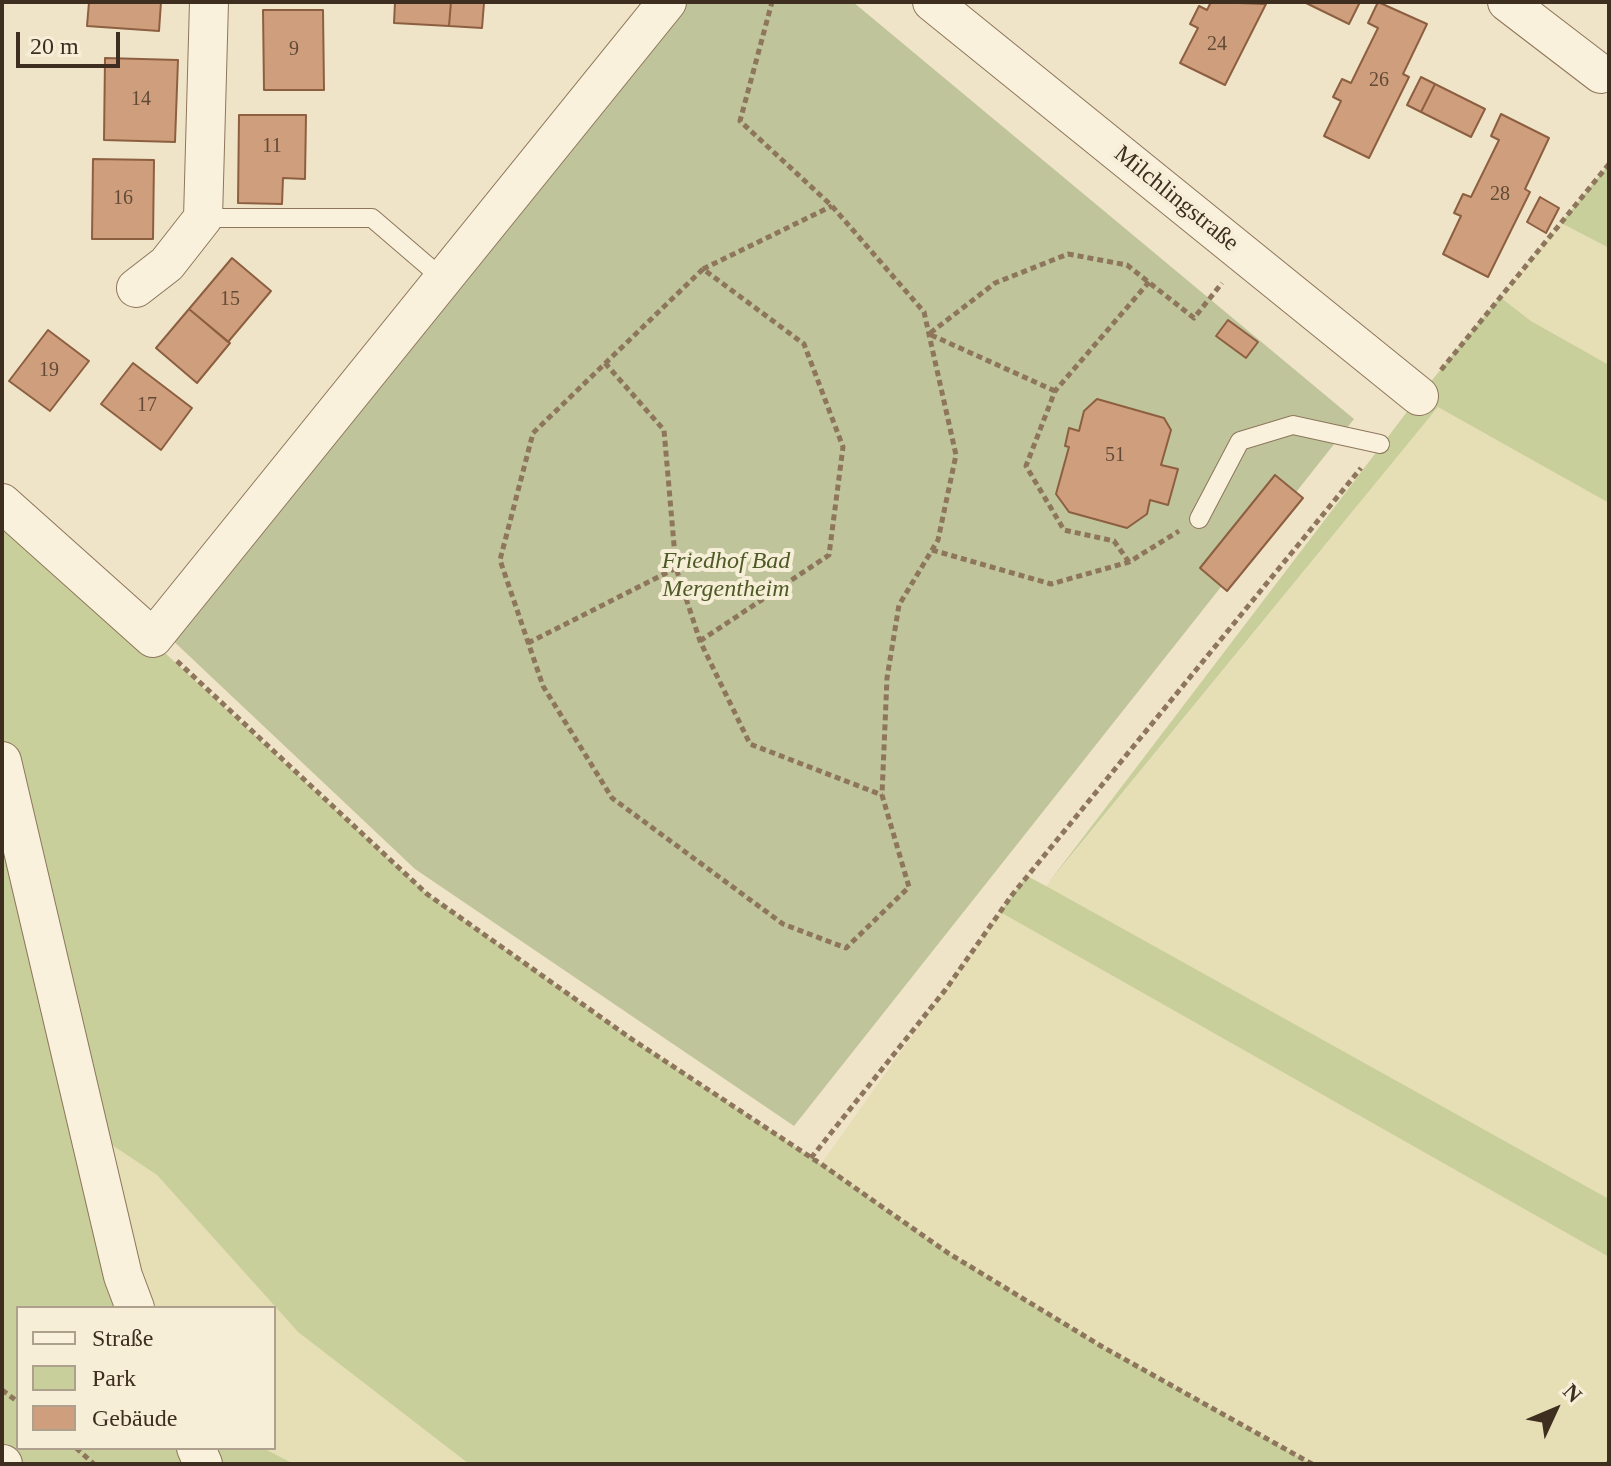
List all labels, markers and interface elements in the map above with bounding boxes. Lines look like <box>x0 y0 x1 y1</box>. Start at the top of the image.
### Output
scale bar <box>20 16 124 66</box>
text: 20 m <box>30 33 79 59</box>
house number: 24 <box>1207 33 1227 57</box>
house number: 9 <box>289 38 299 62</box>
house number: 26 <box>1369 69 1389 93</box>
house number: 14 <box>131 88 151 112</box>
house number: 11 <box>262 135 282 159</box>
street label: Milchlingstraße <box>1108 140 1244 258</box>
house number: 28 <box>1490 183 1510 207</box>
house number: 16 <box>113 187 133 211</box>
house number: 15 <box>220 288 240 312</box>
house number: 19 <box>39 359 59 383</box>
house number: 17 <box>137 394 157 418</box>
house number: 51 <box>1105 444 1125 468</box>
park label: Friedhof Bad Mergentheim <box>662 548 790 604</box>
legend <box>16 1306 276 1450</box>
text: Straße <box>92 1325 153 1351</box>
text: Park <box>92 1365 136 1391</box>
north arrow <box>1515 1370 1595 1450</box>
text: N <box>1558 1379 1587 1407</box>
text: Gebäude <box>92 1405 177 1431</box>

